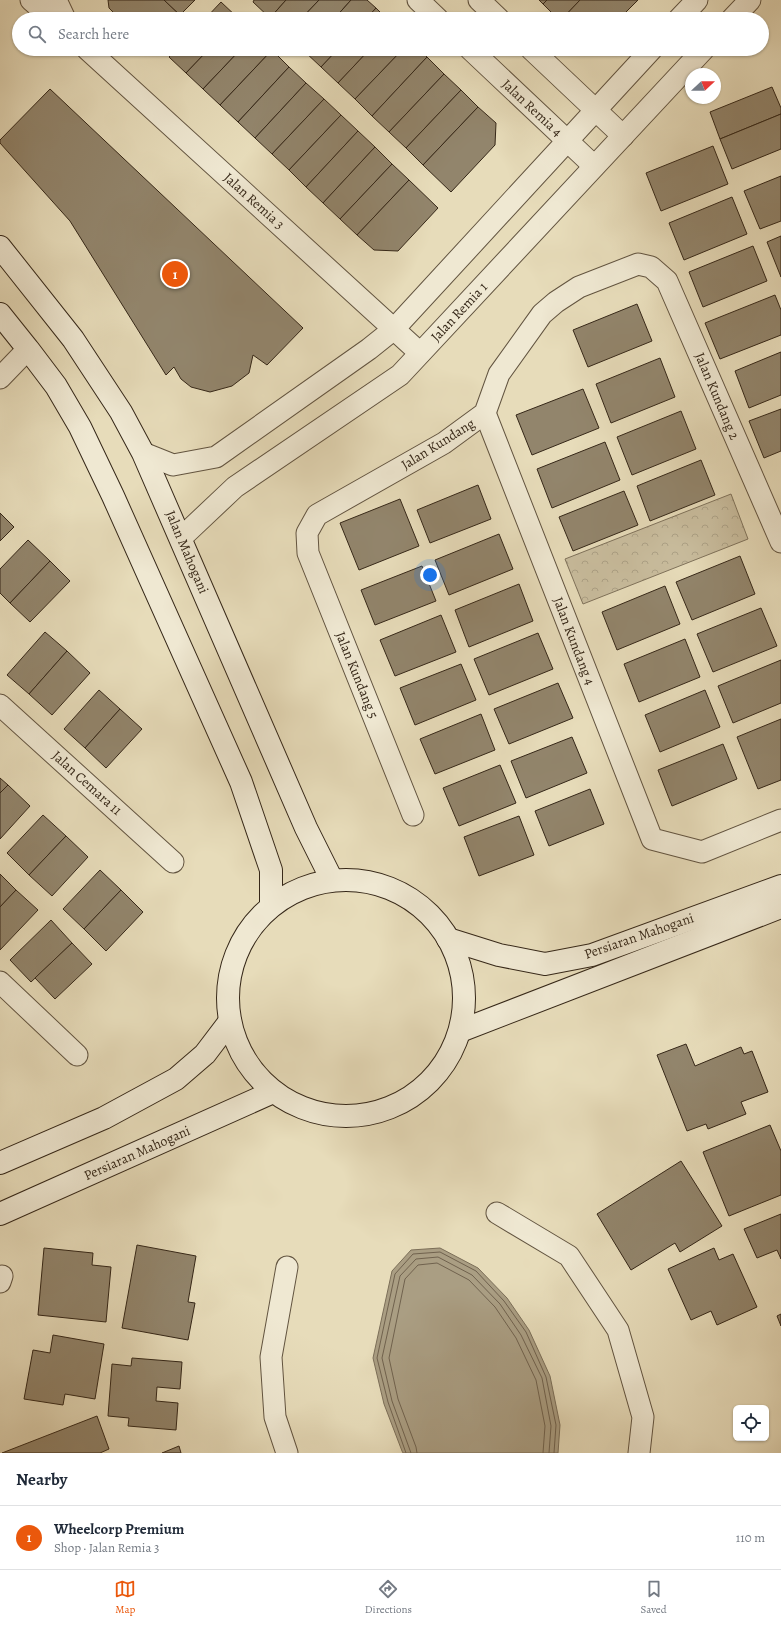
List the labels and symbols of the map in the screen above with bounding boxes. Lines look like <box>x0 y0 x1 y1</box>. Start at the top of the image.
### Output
north arrow <box>685 68 721 104</box>
street label: Jalan Remia 4 <box>497 75 567 141</box>
street label: Jalan Remia 3 <box>219 168 289 234</box>
pin: 1 <box>162 259 188 289</box>
street label: Jalan Remia 1 <box>426 278 492 346</box>
street label: Jalan Kundang 2 <box>690 349 744 443</box>
street label: Jalan Kundang <box>398 414 478 474</box>
street label: Jalan Mahogani <box>161 507 213 597</box>
your location <box>420 565 440 585</box>
street label: Jalan Kundang 4 <box>549 594 599 688</box>
street label: Jalan Kundang 5 <box>331 629 383 721</box>
street label: Jalan Cemara 11 <box>48 746 126 820</box>
street label: Persiaran Mahogani <box>582 908 696 964</box>
street label: Persiaran Mahogani <box>81 1121 193 1185</box>

